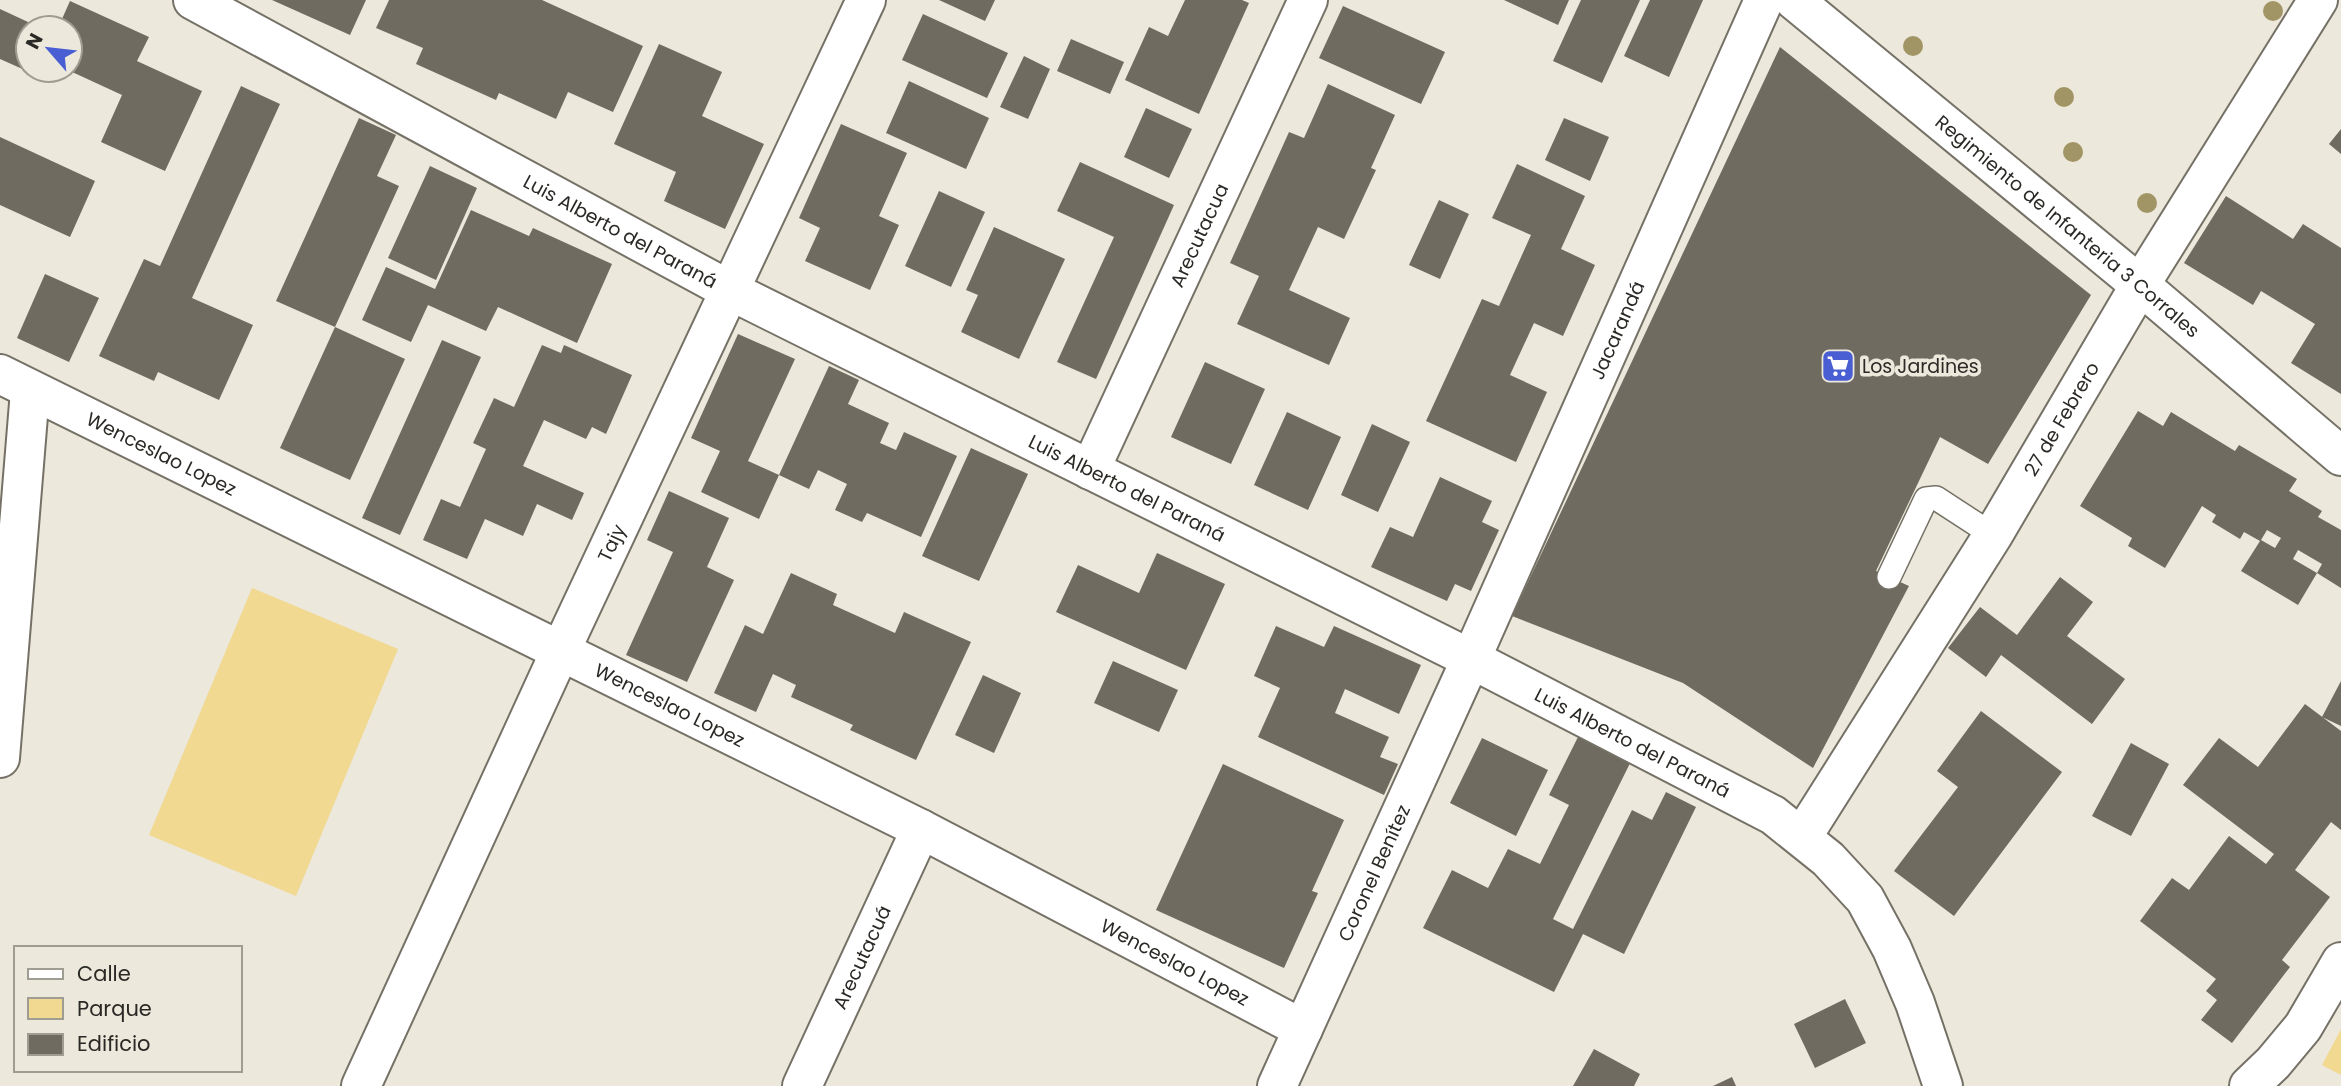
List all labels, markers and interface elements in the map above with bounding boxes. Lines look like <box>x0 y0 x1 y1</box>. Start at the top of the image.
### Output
north arrow <box>14 14 84 84</box>
text: N <box>19 29 50 54</box>
street label: Regimiento de Infanteria 3 Corrales <box>1929 109 2205 344</box>
street label: Luis Alberto del Paraná <box>518 168 722 295</box>
street label: Arecutacua <box>1164 179 1235 292</box>
street label: Jacarandá <box>1584 277 1651 384</box>
supermarket icon: Los Jardines <box>1819 347 1857 385</box>
place label: Los Jardines <box>1862 353 1979 380</box>
street label: 27 de Febrero <box>2017 357 2106 481</box>
street label: Wenceslao Lopez <box>82 406 241 503</box>
street label: Luis Alberto del Paraná <box>1024 428 1230 549</box>
street label: Tajy <box>591 520 632 566</box>
street label: Wenceslao Lopez <box>590 657 749 754</box>
street label: Luis Alberto del Paraná <box>1530 681 1735 805</box>
street label: Coronel Benítez <box>1331 800 1417 946</box>
street label: Arecutacuá <box>826 901 898 1014</box>
street label: Wenceslao Lopez <box>1096 912 1254 1012</box>
legend <box>14 946 242 1072</box>
text: Calle <box>77 959 131 988</box>
text: Parque <box>77 994 152 1023</box>
text: Edificio <box>77 1029 151 1058</box>

